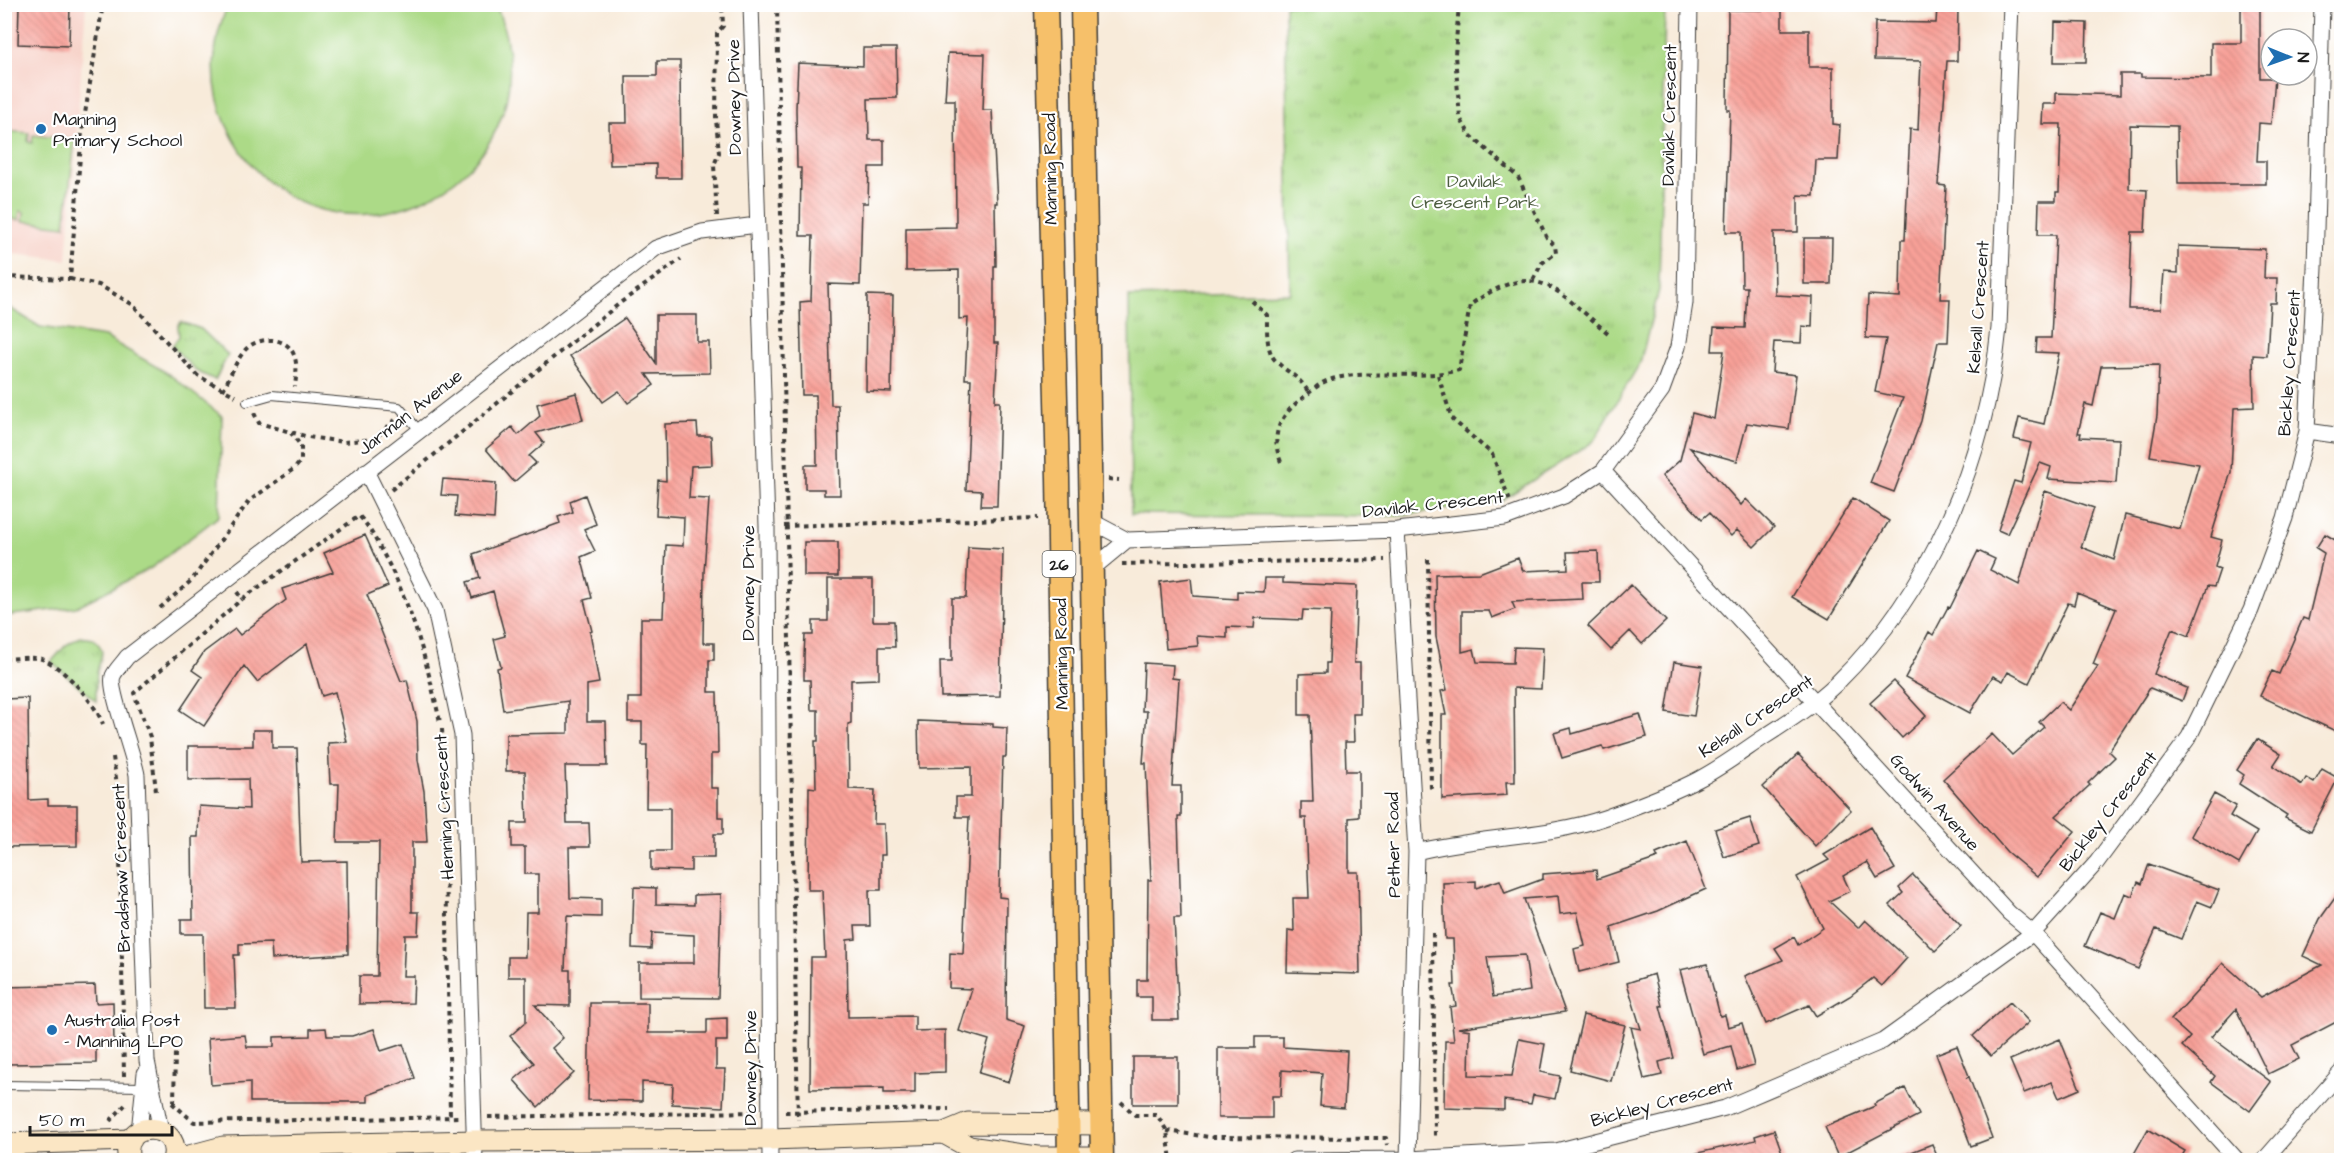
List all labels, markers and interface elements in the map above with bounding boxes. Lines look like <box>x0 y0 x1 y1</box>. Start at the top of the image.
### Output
north arrow <box>2259 27 2319 87</box>
street label: Downey Drive <box>721 39 749 155</box>
street label: Davilak Crescent <box>1656 43 1683 186</box>
text: N <box>2292 52 2314 62</box>
place label: Manning Primary School <box>53 107 182 154</box>
street label: Manning Road <box>1037 113 1065 225</box>
marker: Manning Primary School <box>34 122 48 136</box>
park label: Davilak Crescent Park <box>1411 169 1539 215</box>
street label: Kelsall Crescent <box>1961 239 1996 374</box>
street label: Bickley Crescent <box>2272 288 2308 437</box>
street label: Jarman Avenue <box>353 363 468 461</box>
street label: Davilak Crescent <box>1361 485 1506 524</box>
street label: Downey Drive <box>736 525 762 641</box>
road number: 26 <box>1042 551 1076 577</box>
street label: Manning Road <box>1048 598 1076 710</box>
street label: Kelsall Crescent <box>1694 668 1819 764</box>
street label: Henning Crescent <box>428 733 462 880</box>
street label: Bickley Crescent <box>2053 745 2165 877</box>
street label: Godwin Avenue <box>1884 748 1986 857</box>
street label: Bradshaw Crescent <box>106 782 137 953</box>
street label: Pether Road <box>1380 792 1407 898</box>
place label: Australia Post - Manning LPO <box>64 1008 183 1055</box>
street label: Downey Drive <box>738 1010 764 1126</box>
marker: Australia Post - Manning LPO <box>45 1023 59 1037</box>
street label: Bickley Crescent <box>1588 1071 1737 1134</box>
scale bar <box>30 1099 172 1137</box>
text: 50 m <box>39 1108 84 1133</box>

